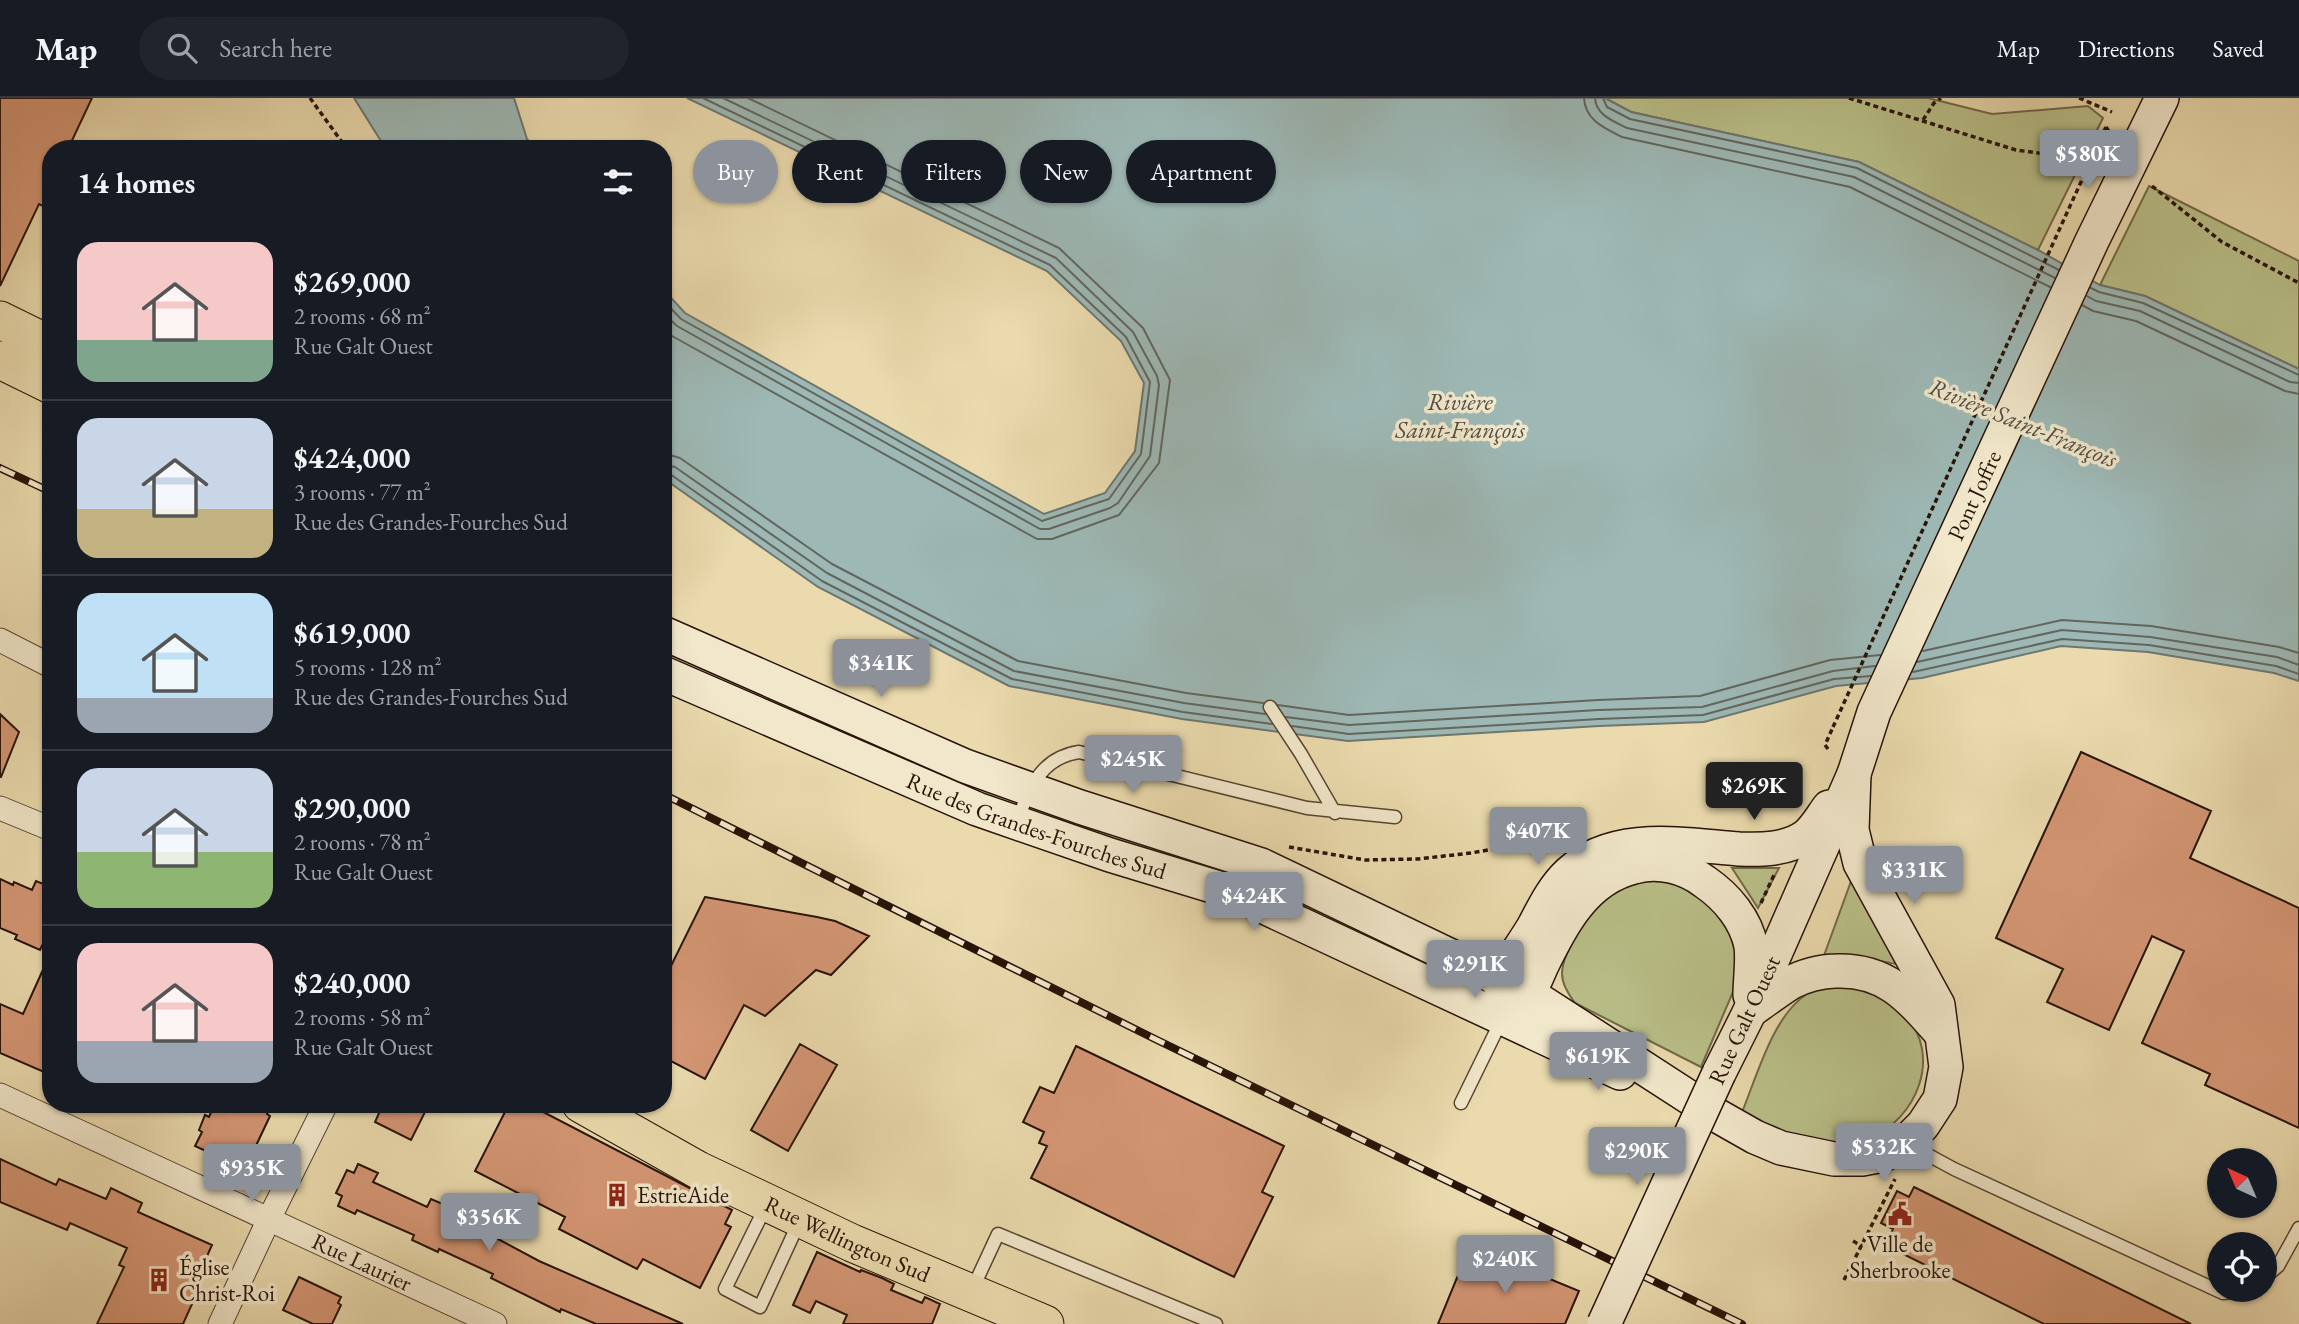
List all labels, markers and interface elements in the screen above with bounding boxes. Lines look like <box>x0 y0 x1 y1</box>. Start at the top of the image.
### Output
search box <box>139 17 629 80</box>
text: Map <box>35 27 97 70</box>
icon: search <box>163 29 201 67</box>
text: Search here <box>219 31 332 65</box>
text: Map <box>1997 33 2040 64</box>
text: Directions <box>2078 33 2175 64</box>
text: Saved <box>2213 33 2264 64</box>
pin: $580K <box>2039 130 2137 190</box>
text: $580K <box>2056 138 2120 168</box>
chip: Buy <box>693 140 778 203</box>
chip: Rent <box>792 140 887 203</box>
chip: Filters <box>901 140 1006 203</box>
chip: New <box>1020 140 1112 203</box>
chip: Apartment <box>1126 140 1276 203</box>
text: 14 homes <box>77 163 195 202</box>
icon: filters <box>599 163 637 201</box>
text: $269,000 <box>294 262 410 301</box>
icon: home <box>133 270 217 354</box>
text: 2 rooms · 68 m² <box>294 301 431 331</box>
text: Rue Galt Ouest <box>294 331 433 361</box>
water label: Rivière Saint-François <box>1925 371 2122 474</box>
water label: Rivière Saint-François <box>1394 386 1525 445</box>
text: $424,000 <box>294 438 410 477</box>
street label: Pont Joffre <box>1940 445 2008 545</box>
icon: home <box>133 446 217 530</box>
text: 3 rooms · 77 m² <box>294 477 431 507</box>
text: Rue des Grandes-Fourches Sud <box>294 507 568 537</box>
text: $619,000 <box>294 613 410 652</box>
icon: home <box>133 621 217 705</box>
pin: $341K <box>832 640 930 699</box>
text: $341K <box>849 647 913 677</box>
text: 5 rooms · 128 m² <box>294 652 442 682</box>
text: Rue des Grandes-Fourches Sud <box>294 682 568 712</box>
pin: $245K <box>1084 736 1182 795</box>
text: $245K <box>1101 743 1165 773</box>
pin: $269K <box>1705 762 1803 822</box>
street label: Rue des Grandes-Fourches Sud <box>902 765 1170 886</box>
text: $269K <box>1722 770 1786 800</box>
text: $290,000 <box>294 788 410 827</box>
icon: home <box>133 796 217 880</box>
pin: $407K <box>1489 808 1587 867</box>
text: $407K <box>1506 815 1570 845</box>
text: 2 rooms · 78 m² <box>294 827 431 857</box>
pin: $331K <box>1865 846 1963 906</box>
text: $331K <box>1882 854 1946 884</box>
text: Rue Galt Ouest <box>294 857 433 887</box>
pin: $424K <box>1205 872 1303 932</box>
text: $424K <box>1222 880 1286 910</box>
pin: $291K <box>1426 940 1524 1000</box>
text: $291K <box>1443 948 1507 978</box>
street label: Rue Galt Ouest <box>1701 950 1787 1089</box>
text: $240,000 <box>294 963 410 1002</box>
icon: home <box>133 971 217 1055</box>
text: 2 rooms · 58 m² <box>294 1002 431 1032</box>
text: Rue Galt Ouest <box>294 1032 433 1062</box>
pin: $619K <box>1549 1032 1647 1092</box>
text: $619K <box>1566 1040 1630 1070</box>
pin: $532K <box>1835 1124 1933 1183</box>
pin: $290K <box>1588 1128 1686 1187</box>
text: $532K <box>1852 1131 1916 1161</box>
text: $290K <box>1605 1135 1669 1165</box>
pin: $935K <box>203 1144 301 1204</box>
north arrow <box>2207 1148 2277 1218</box>
map controls <box>2207 1148 2277 1302</box>
text: $935K <box>220 1152 284 1182</box>
place label: EstrieAide <box>637 1180 729 1210</box>
building icon: EstrieAide <box>603 1181 631 1209</box>
street label: Rue Wellington Sud <box>760 1189 935 1289</box>
pin: $356K <box>440 1194 538 1253</box>
public building icon: Ville de Sherbrooke <box>1886 1200 1914 1228</box>
text: $356K <box>457 1201 521 1231</box>
street label: Rue Laurier <box>307 1226 417 1298</box>
place label: Ville de Sherbrooke <box>1850 1229 1950 1285</box>
button: locate <box>2207 1232 2277 1302</box>
pin: $240K <box>1456 1236 1554 1295</box>
text: $240K <box>1473 1243 1537 1273</box>
place label: Église Christ-Roi <box>179 1252 275 1308</box>
building icon: Église Christ-Roi <box>145 1266 173 1294</box>

